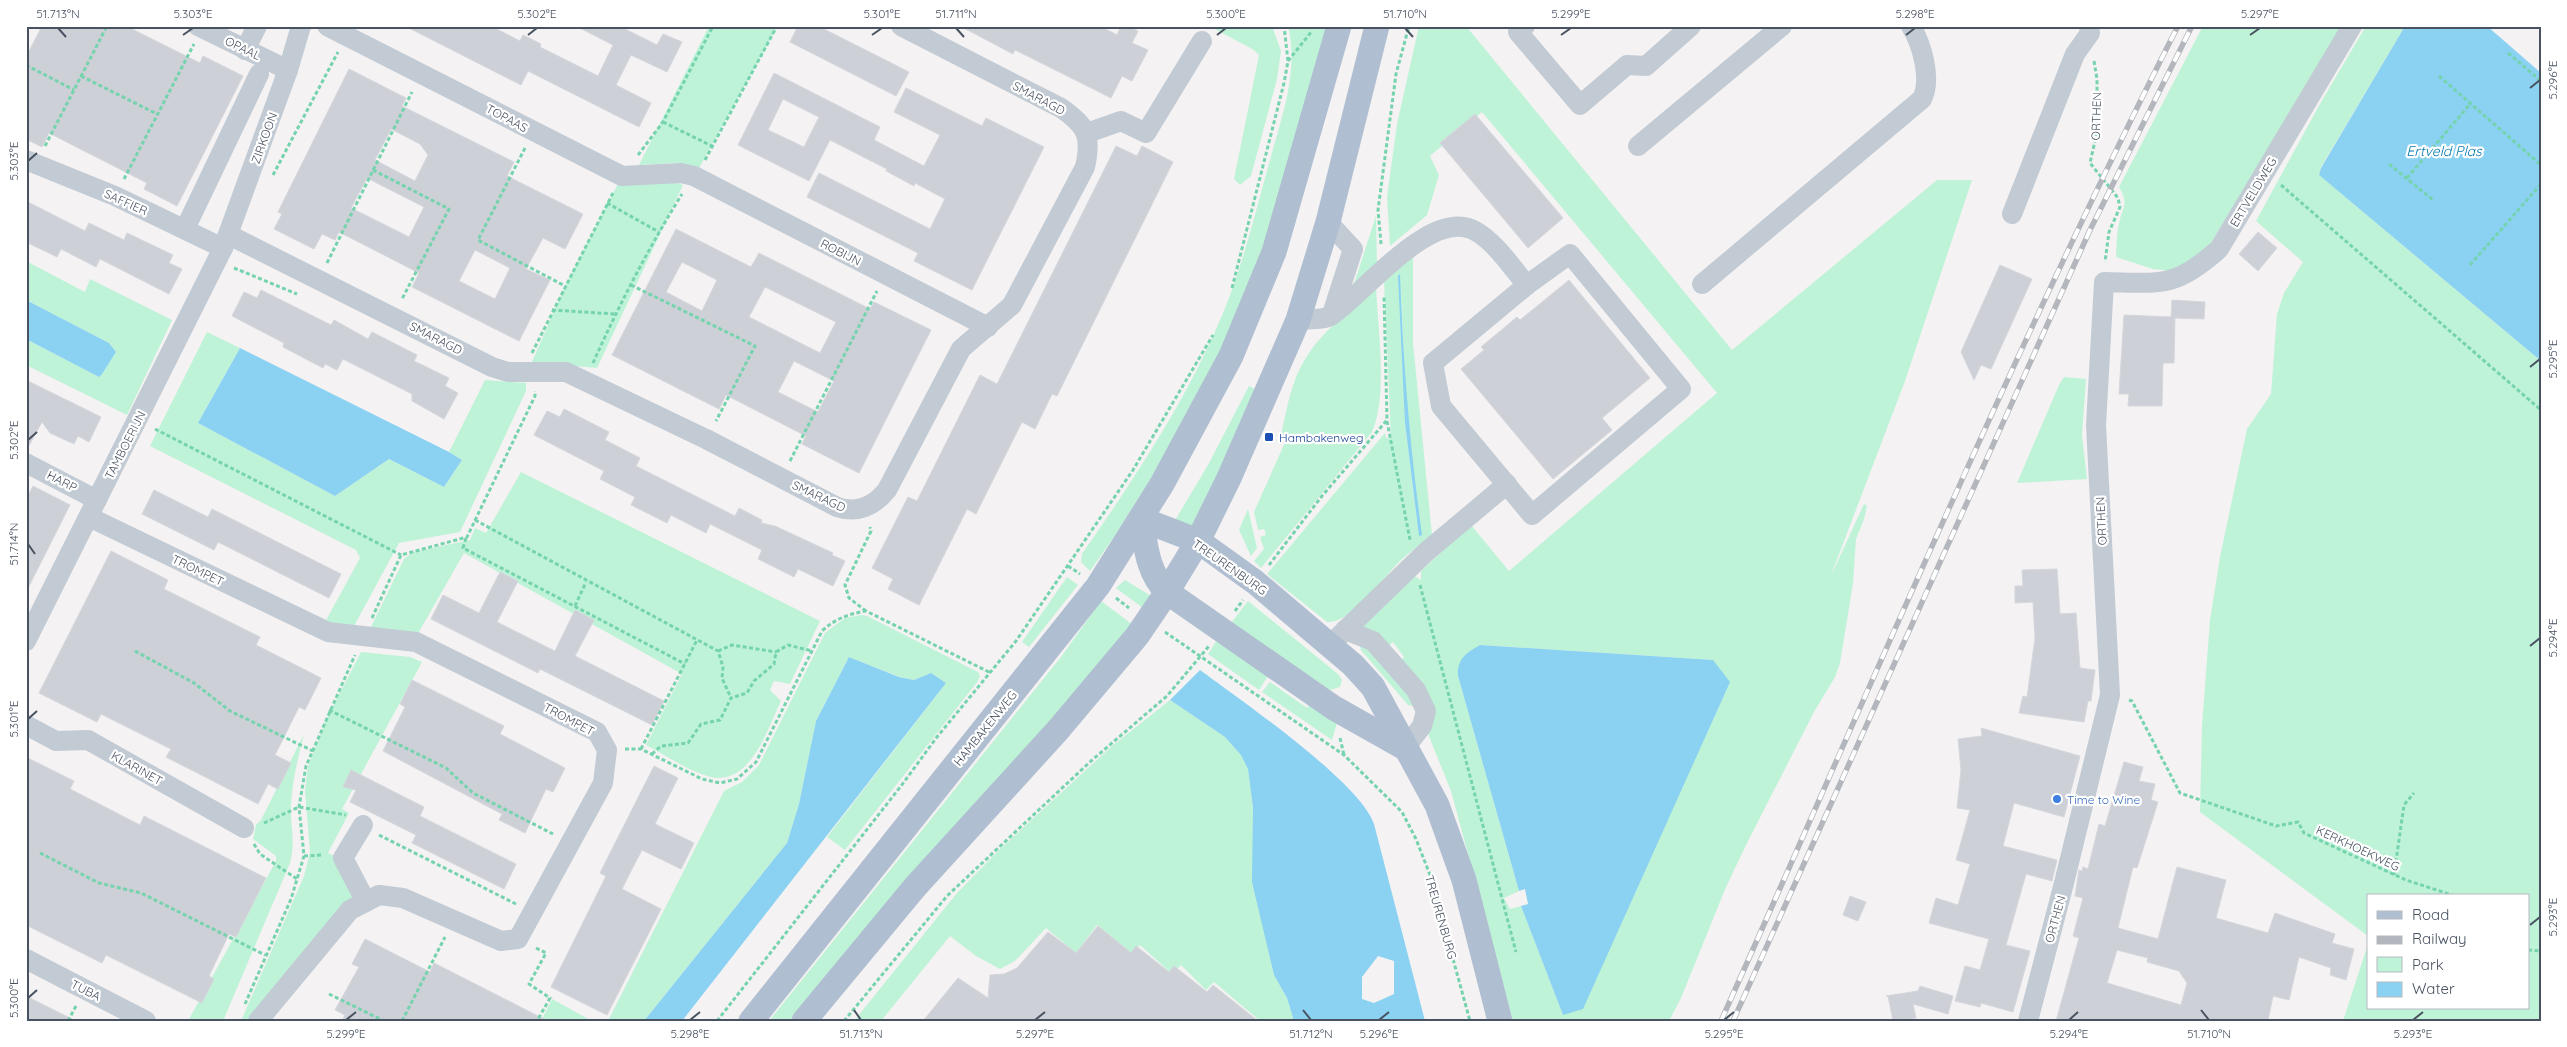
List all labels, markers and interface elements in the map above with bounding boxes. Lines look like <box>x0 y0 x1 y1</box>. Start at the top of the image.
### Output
text: 51.713°N <box>36 6 80 21</box>
text: 5.303°E <box>174 6 213 21</box>
text: 5.302°E <box>517 6 557 21</box>
text: 5.301°E <box>863 6 901 21</box>
text: 51.711°N <box>935 6 977 21</box>
text: 5.300°E <box>1206 6 1246 21</box>
text: 51.710°N <box>1383 6 1427 21</box>
text: 5.299°E <box>1551 6 1591 21</box>
text: 5.298°E <box>1895 6 1935 21</box>
text: 5.297°E <box>2241 6 2279 21</box>
street label: OPAAL <box>223 33 264 63</box>
text: 5.296°E <box>2545 60 2560 100</box>
street label: SMARAGD <box>1010 78 1068 118</box>
street label: ORTHEN <box>2088 92 2104 140</box>
street label: TOPAAS <box>484 101 531 135</box>
street label: ZIRKOON <box>248 110 280 166</box>
text: 5.303°E <box>6 141 21 180</box>
water label: Ertveld Plas <box>2406 142 2483 160</box>
street label: ERTVELDWEG <box>2226 154 2280 230</box>
street label: SAFFIER <box>102 186 150 218</box>
street label: ROBIJN <box>818 235 864 269</box>
street label: SMARAGD <box>407 318 465 358</box>
text: 5.295°E <box>2545 339 2560 379</box>
street label: TAMBOERIJN <box>101 408 149 482</box>
text: 5.302°E <box>6 420 21 460</box>
place label: Hambakenweg <box>1279 430 1364 445</box>
marker: Hambakenweg <box>1263 431 1275 443</box>
street label: HARP <box>45 467 79 495</box>
street label: SMARAGD <box>790 477 848 515</box>
street label: ORTHEN <box>2092 496 2110 546</box>
text: 51.714°N <box>6 522 21 566</box>
street label: TREURENBURG <box>1190 536 1270 598</box>
street label: TROMPET <box>170 551 226 589</box>
text: 5.294°E <box>2545 618 2560 657</box>
street label: HAMBAKENWEG <box>950 687 1020 769</box>
street label: TROMPET <box>541 699 597 739</box>
text: 5.301°E <box>6 700 21 738</box>
street label: KLARINET <box>109 748 165 788</box>
place label: Time to Wine <box>2067 792 2140 807</box>
marker: Time to Wine <box>2051 793 2063 805</box>
street label: KERKHOEKWEG <box>2314 822 2402 874</box>
street label: TREURENBURG <box>1422 873 1460 961</box>
street label: ORTHEN <box>2041 894 2069 944</box>
legend <box>2367 894 2530 1010</box>
text: 5.293°E <box>2545 897 2560 936</box>
text: Road <box>2412 905 2449 924</box>
text: Railway <box>2412 929 2467 948</box>
text: Park <box>2412 955 2444 974</box>
street label: TUBA <box>69 976 104 1004</box>
text: 5.300°E <box>6 978 21 1018</box>
text: Water <box>2412 979 2455 998</box>
text: 5.299°E <box>326 1026 366 1041</box>
text: 5.298°E <box>670 1026 710 1041</box>
text: 51.713°N <box>839 1026 883 1041</box>
text: 5.297°E <box>1016 1026 1054 1041</box>
text: 51.712°N <box>1289 1026 1333 1041</box>
text: 5.296°E <box>1359 1026 1399 1041</box>
text: 5.295°E <box>1704 1026 1744 1041</box>
text: 5.294°E <box>2050 1026 2089 1041</box>
text: 51.710°N <box>2187 1026 2231 1041</box>
text: 5.293°E <box>2394 1026 2433 1041</box>

